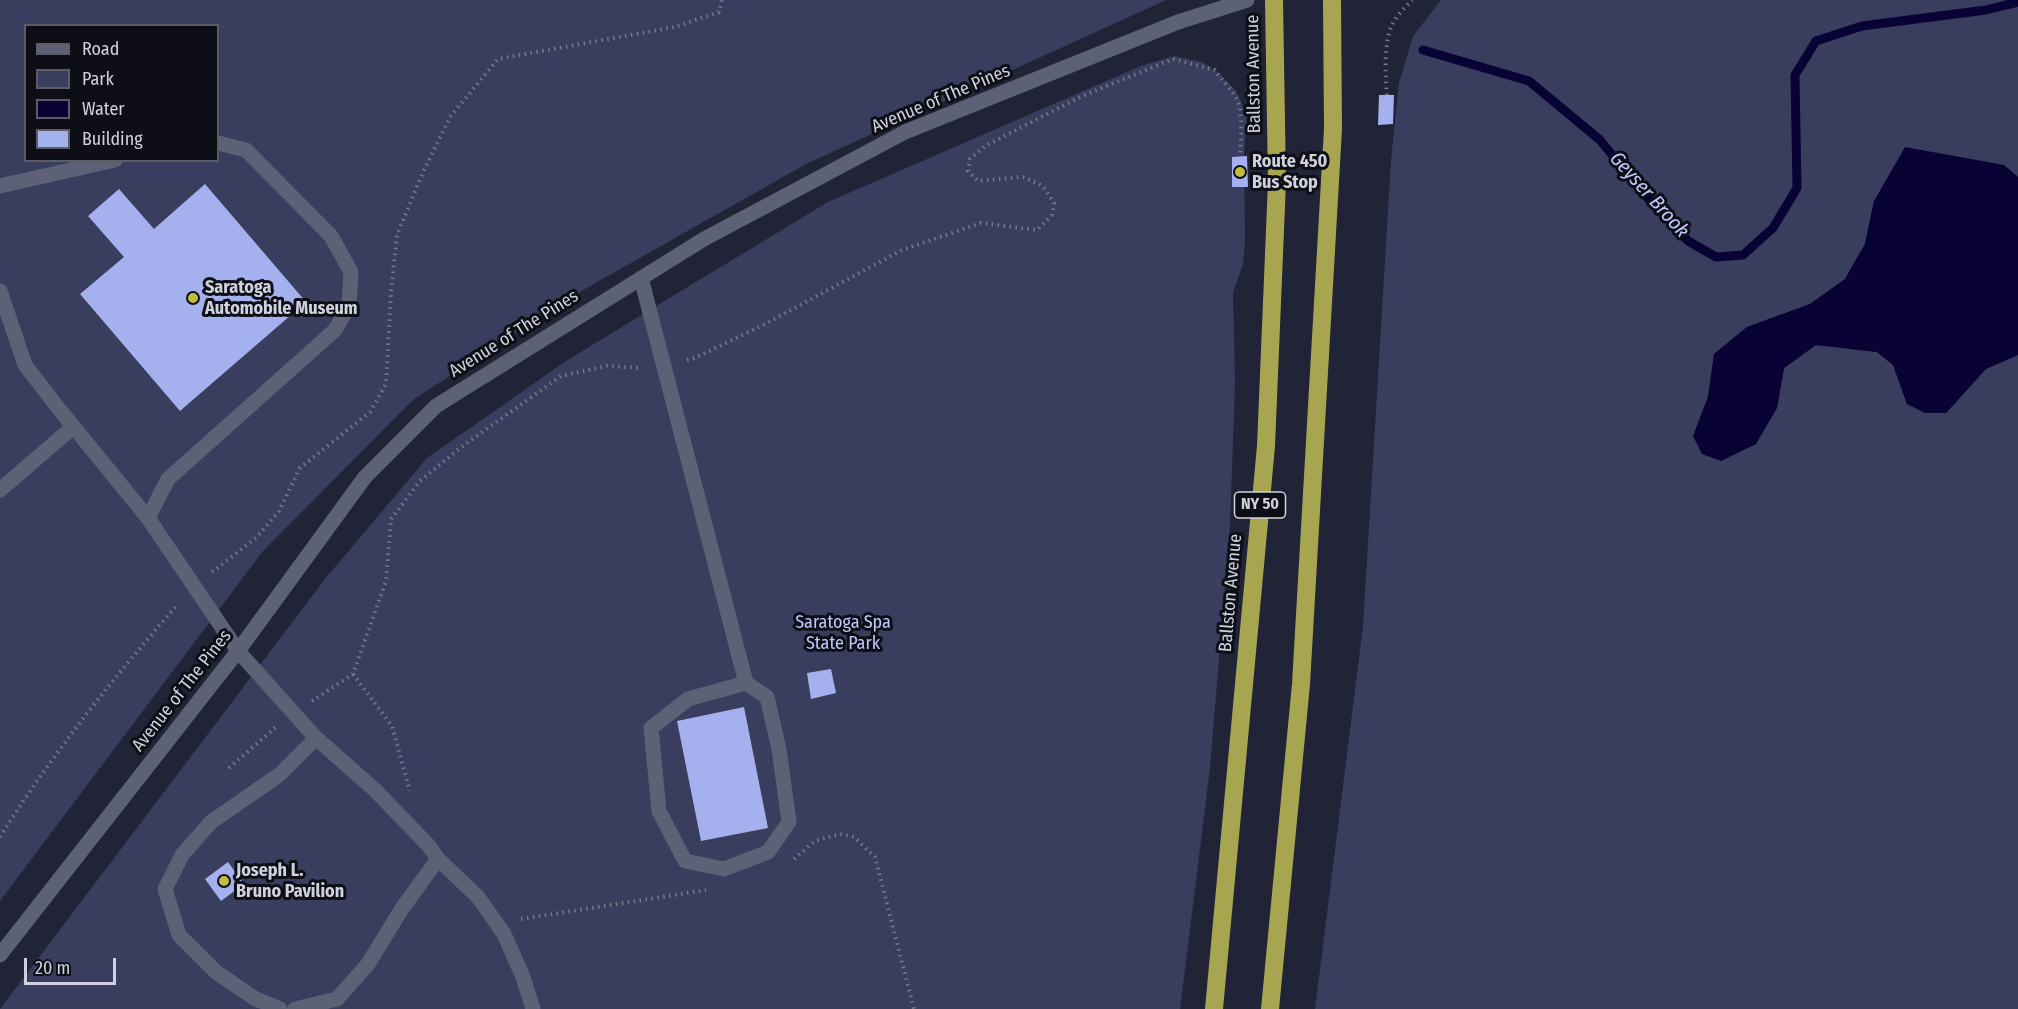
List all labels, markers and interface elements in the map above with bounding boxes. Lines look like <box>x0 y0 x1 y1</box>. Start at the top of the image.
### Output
street label: Ballston Avenue <box>1242 15 1266 133</box>
legend <box>24 24 219 162</box>
text: Road <box>82 38 119 60</box>
street label: Avenue of The Pines <box>868 60 1014 138</box>
text: Park <box>82 68 114 90</box>
text: Water <box>82 98 125 120</box>
text: Building <box>82 128 143 150</box>
water label: Geyser Brook <box>1604 147 1694 243</box>
place label: Route 450 Bus Stop <box>1252 151 1327 194</box>
marker: Route 450 Bus Stop <box>1233 165 1247 179</box>
place label: Saratoga Automobile Museum <box>205 277 358 320</box>
street label: Avenue of The Pines <box>445 285 583 383</box>
marker: Saratoga Automobile Museum <box>186 291 200 305</box>
road number: NY 50 <box>1234 492 1286 518</box>
street label: Ballston Avenue <box>1215 533 1247 653</box>
park label: Saratoga Spa State Park <box>795 612 891 654</box>
street label: Avenue of The Pines <box>128 626 236 756</box>
place label: Joseph L. Bruno Pavilion <box>236 860 344 902</box>
marker: Joseph L. Bruno Pavilion <box>217 874 231 888</box>
scale bar <box>27 946 118 984</box>
text: 20 m <box>35 957 70 979</box>

